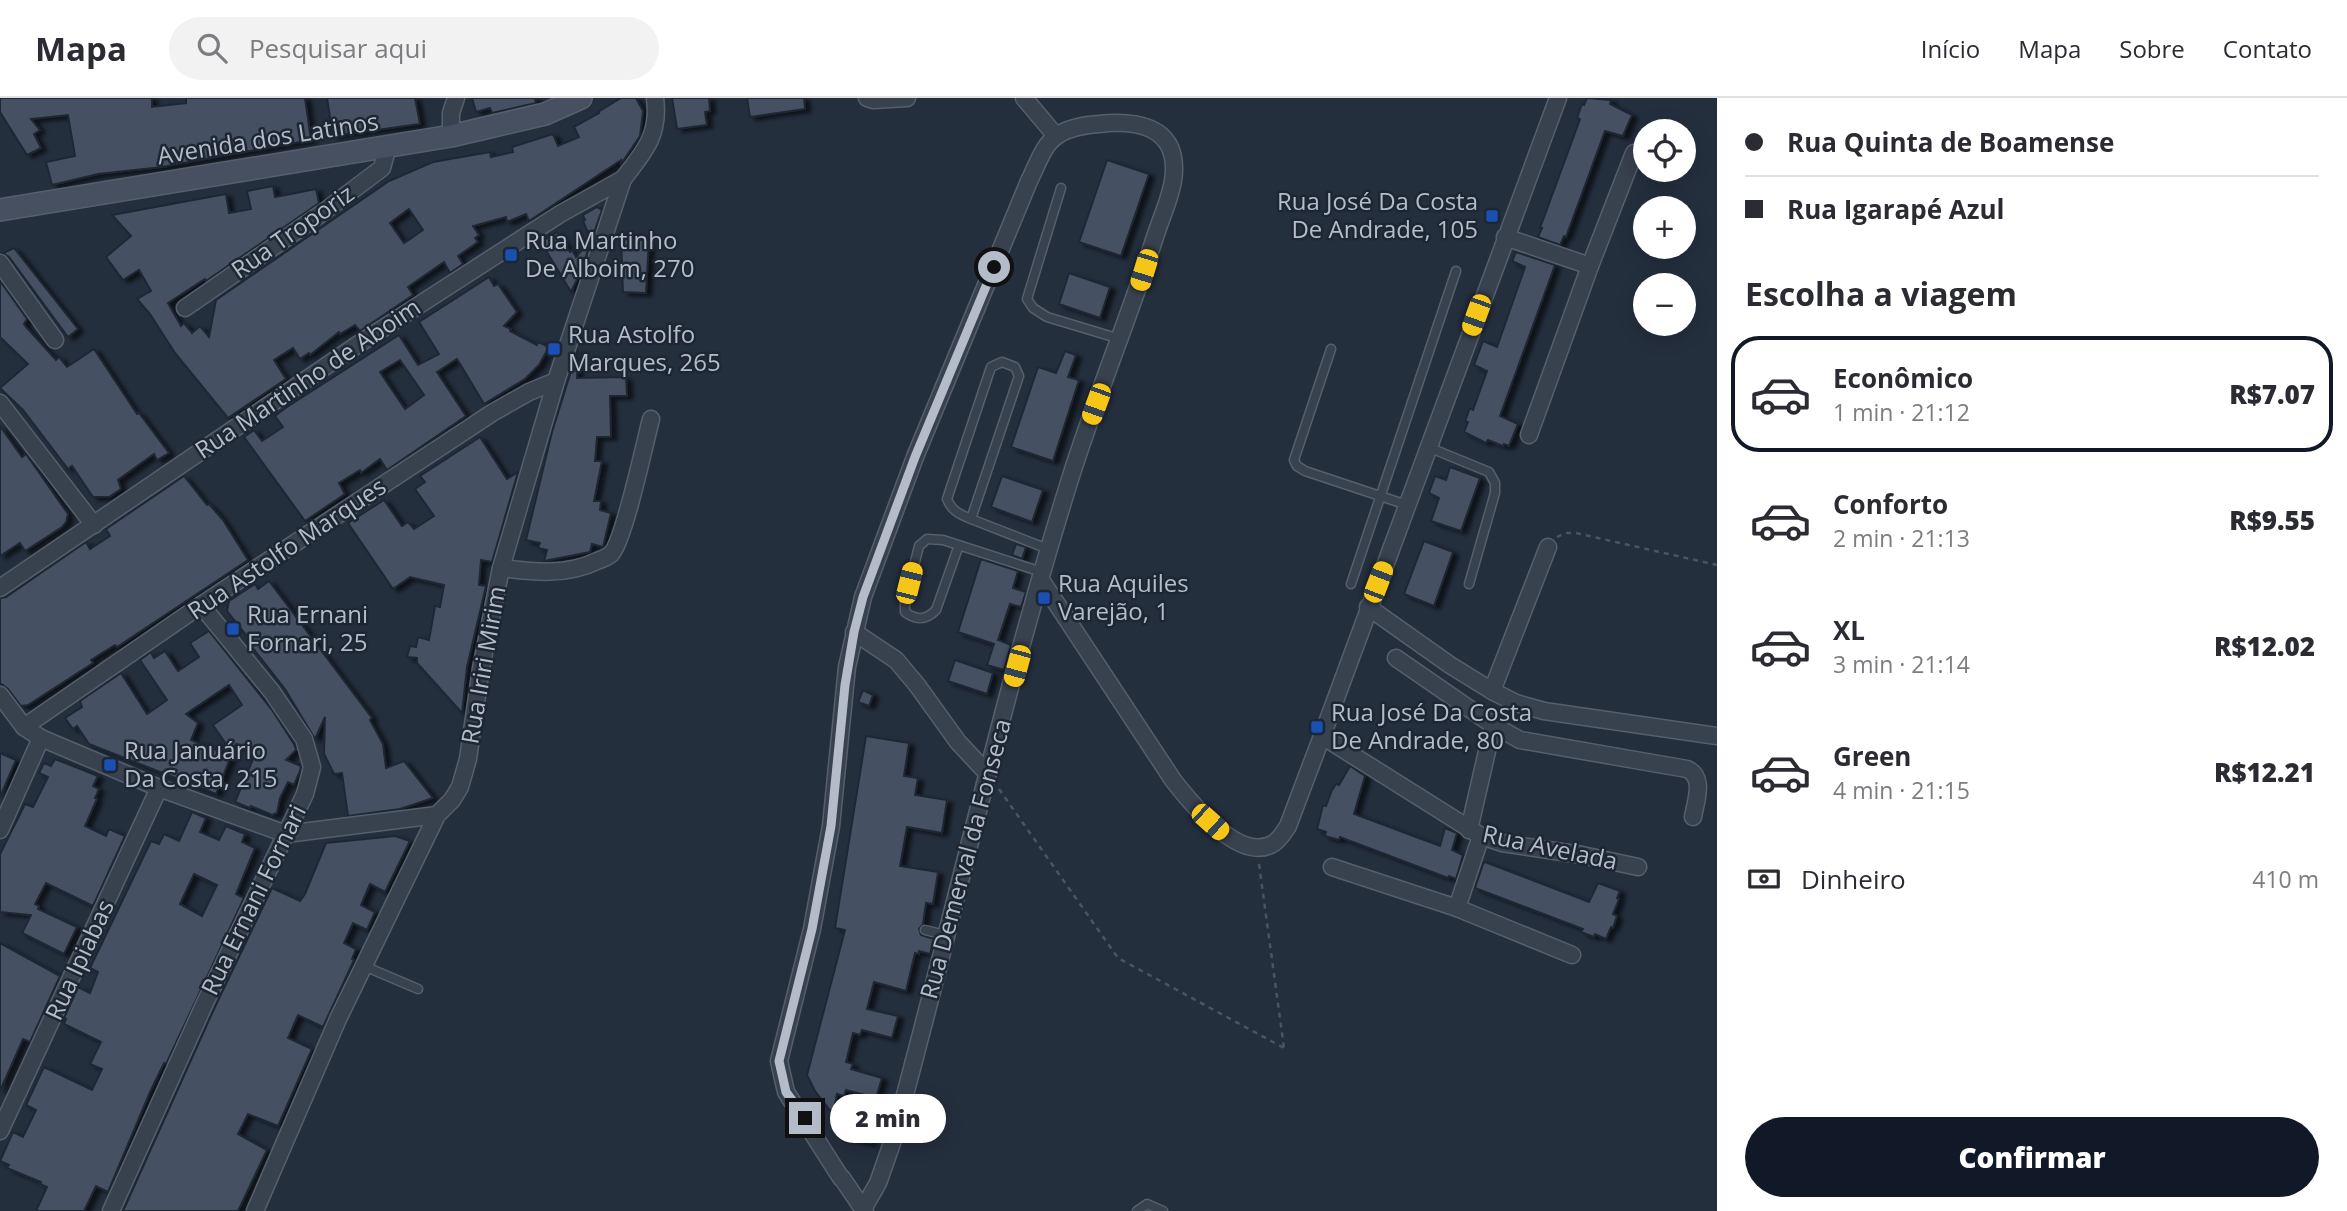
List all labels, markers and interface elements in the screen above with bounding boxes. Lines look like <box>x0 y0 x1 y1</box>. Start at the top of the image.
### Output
search box <box>169 17 659 80</box>
text: Mapa <box>35 26 127 71</box>
icon: search <box>193 29 231 67</box>
text: Pesquisar aqui <box>249 30 427 66</box>
text: Início <box>1921 32 1980 65</box>
text: Mapa <box>2018 32 2081 65</box>
text: Sobre <box>2119 32 2185 65</box>
text: Contato <box>2223 32 2312 65</box>
street label: Avenida dos Latinos <box>155 104 381 171</box>
map controls <box>1633 119 1696 336</box>
button: locate <box>1633 119 1696 182</box>
text: Rua Quinta de Boamense <box>1787 124 2114 160</box>
street label: Rua Troporiz <box>224 176 360 285</box>
place label: Rua José Da Costa De Andrade, 105 <box>1277 184 1478 245</box>
text: Rua Igarapé Azul <box>1787 191 2004 227</box>
button: + <box>1633 196 1696 259</box>
marker: Rua José Da Costa De Andrade, 105 <box>1484 208 1500 224</box>
place label: Rua Martinho De Alboim, 270 <box>525 223 694 284</box>
marker: Rua Martinho De Alboim, 270 <box>503 247 519 263</box>
car <box>1128 247 1161 293</box>
route start <box>978 251 1010 283</box>
text: Escolha a viagem <box>1745 272 2017 315</box>
button: − <box>1633 273 1696 336</box>
street label: Rua Martinho de Aboim <box>188 290 426 466</box>
car <box>1459 292 1494 338</box>
place label: Rua Astolfo Marques, 265 <box>568 317 721 378</box>
marker: Rua Astolfo Marques, 265 <box>546 341 562 357</box>
text: Econômico <box>1833 360 1973 396</box>
icon: car <box>1749 363 1812 426</box>
text: R$7.07 <box>2229 376 2315 412</box>
car <box>1079 381 1114 427</box>
text: 1 min · 21:12 <box>1833 396 1970 428</box>
street label: Rua Astolfo Marques <box>181 469 392 626</box>
text: Conforto <box>1833 486 1948 522</box>
icon: car <box>1749 489 1812 552</box>
text: R$9.55 <box>2229 502 2315 538</box>
text: 2 min · 21:13 <box>1833 522 1970 554</box>
car <box>1361 559 1396 605</box>
car <box>894 560 925 606</box>
place label: Rua Aquiles Varejão, 1 <box>1058 566 1189 627</box>
street label: Rua Iriri Mirim <box>452 583 513 746</box>
marker: Rua Aquiles Varejão, 1 <box>1036 590 1052 606</box>
place label: Rua Ernani Fornari, 25 <box>247 597 368 658</box>
text: XL <box>1833 612 1865 648</box>
icon: car <box>1749 615 1812 678</box>
marker: Rua Ernani Fornari, 25 <box>225 621 241 637</box>
text: R$12.02 <box>2214 628 2315 664</box>
car <box>1002 643 1033 689</box>
text: 3 min · 21:14 <box>1833 648 1970 680</box>
place label: Rua José Da Costa De Andrade, 80 <box>1331 695 1532 756</box>
street label: Rua Demerval da Fonseca <box>911 715 1018 1002</box>
marker: Rua José Da Costa De Andrade, 80 <box>1309 719 1325 735</box>
place label: Rua Januário Da Costa, 215 <box>124 733 277 794</box>
text: Green <box>1833 738 1911 774</box>
icon: car <box>1749 741 1812 804</box>
text: R$12.21 <box>2214 754 2315 790</box>
marker: Rua Januário Da Costa, 215 <box>102 757 118 773</box>
text: 4 min · 21:15 <box>1833 774 1970 806</box>
street label: Rua Ernani Fornari <box>192 799 313 1000</box>
car <box>1188 800 1233 844</box>
street label: Rua Avelada <box>1480 816 1621 877</box>
icon: cash <box>1745 860 1783 898</box>
text: Dinheiro <box>1801 861 1906 897</box>
text: 410 m <box>2252 863 2319 895</box>
street label: Rua Ipiabas <box>36 894 121 1025</box>
callout: 2 min <box>830 1094 945 1142</box>
route end <box>789 1102 821 1134</box>
text: 2 min <box>855 1102 921 1134</box>
button: Confirmar <box>1745 1117 2319 1197</box>

